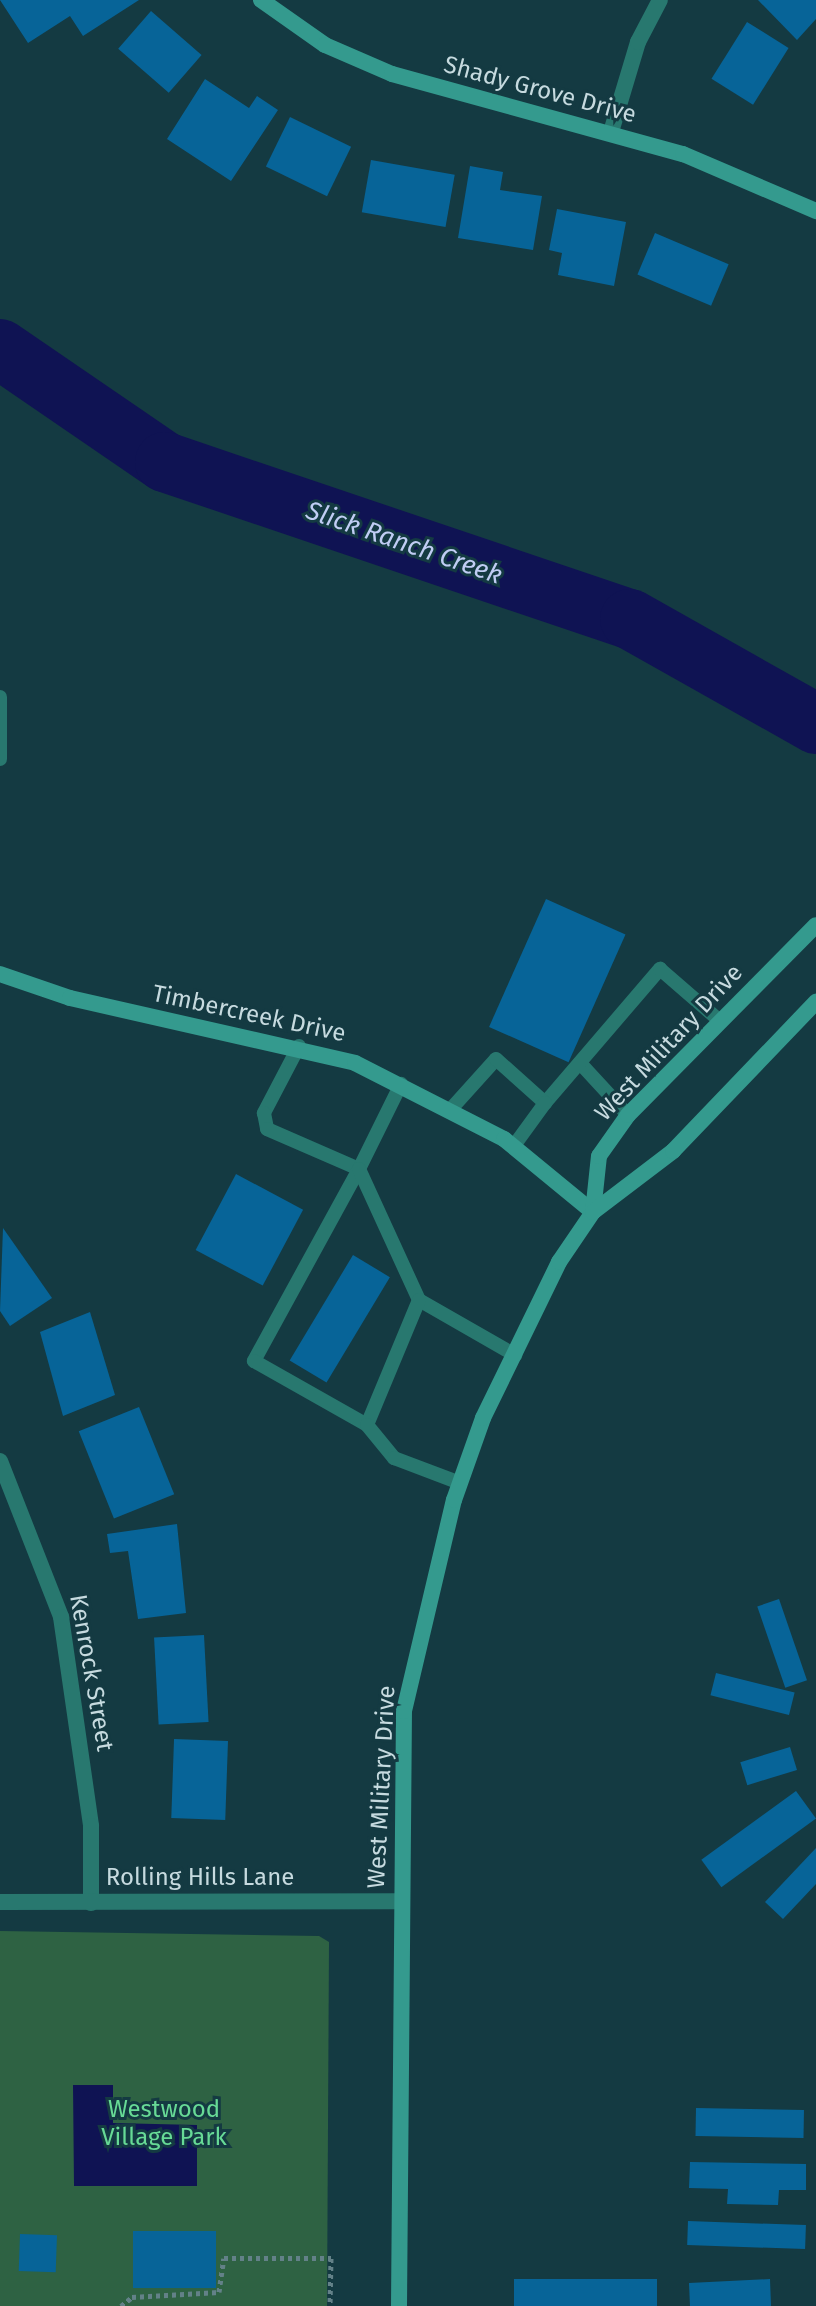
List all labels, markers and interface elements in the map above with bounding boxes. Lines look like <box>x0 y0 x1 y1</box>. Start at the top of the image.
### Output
street label: Shady Grove Drive <box>441 50 639 130</box>
water label: Slick Ranch Creek <box>302 495 506 591</box>
street label: West Military Drive <box>589 959 749 1127</box>
street label: Timbercreek Drive <box>150 979 348 1049</box>
street label: Kenrock Street <box>63 1592 119 1754</box>
street label: West Military Drive <box>362 1685 402 1889</box>
street label: Rolling Hills Lane <box>106 1864 294 1892</box>
park label: Westwood Village Park <box>101 2096 227 2152</box>

